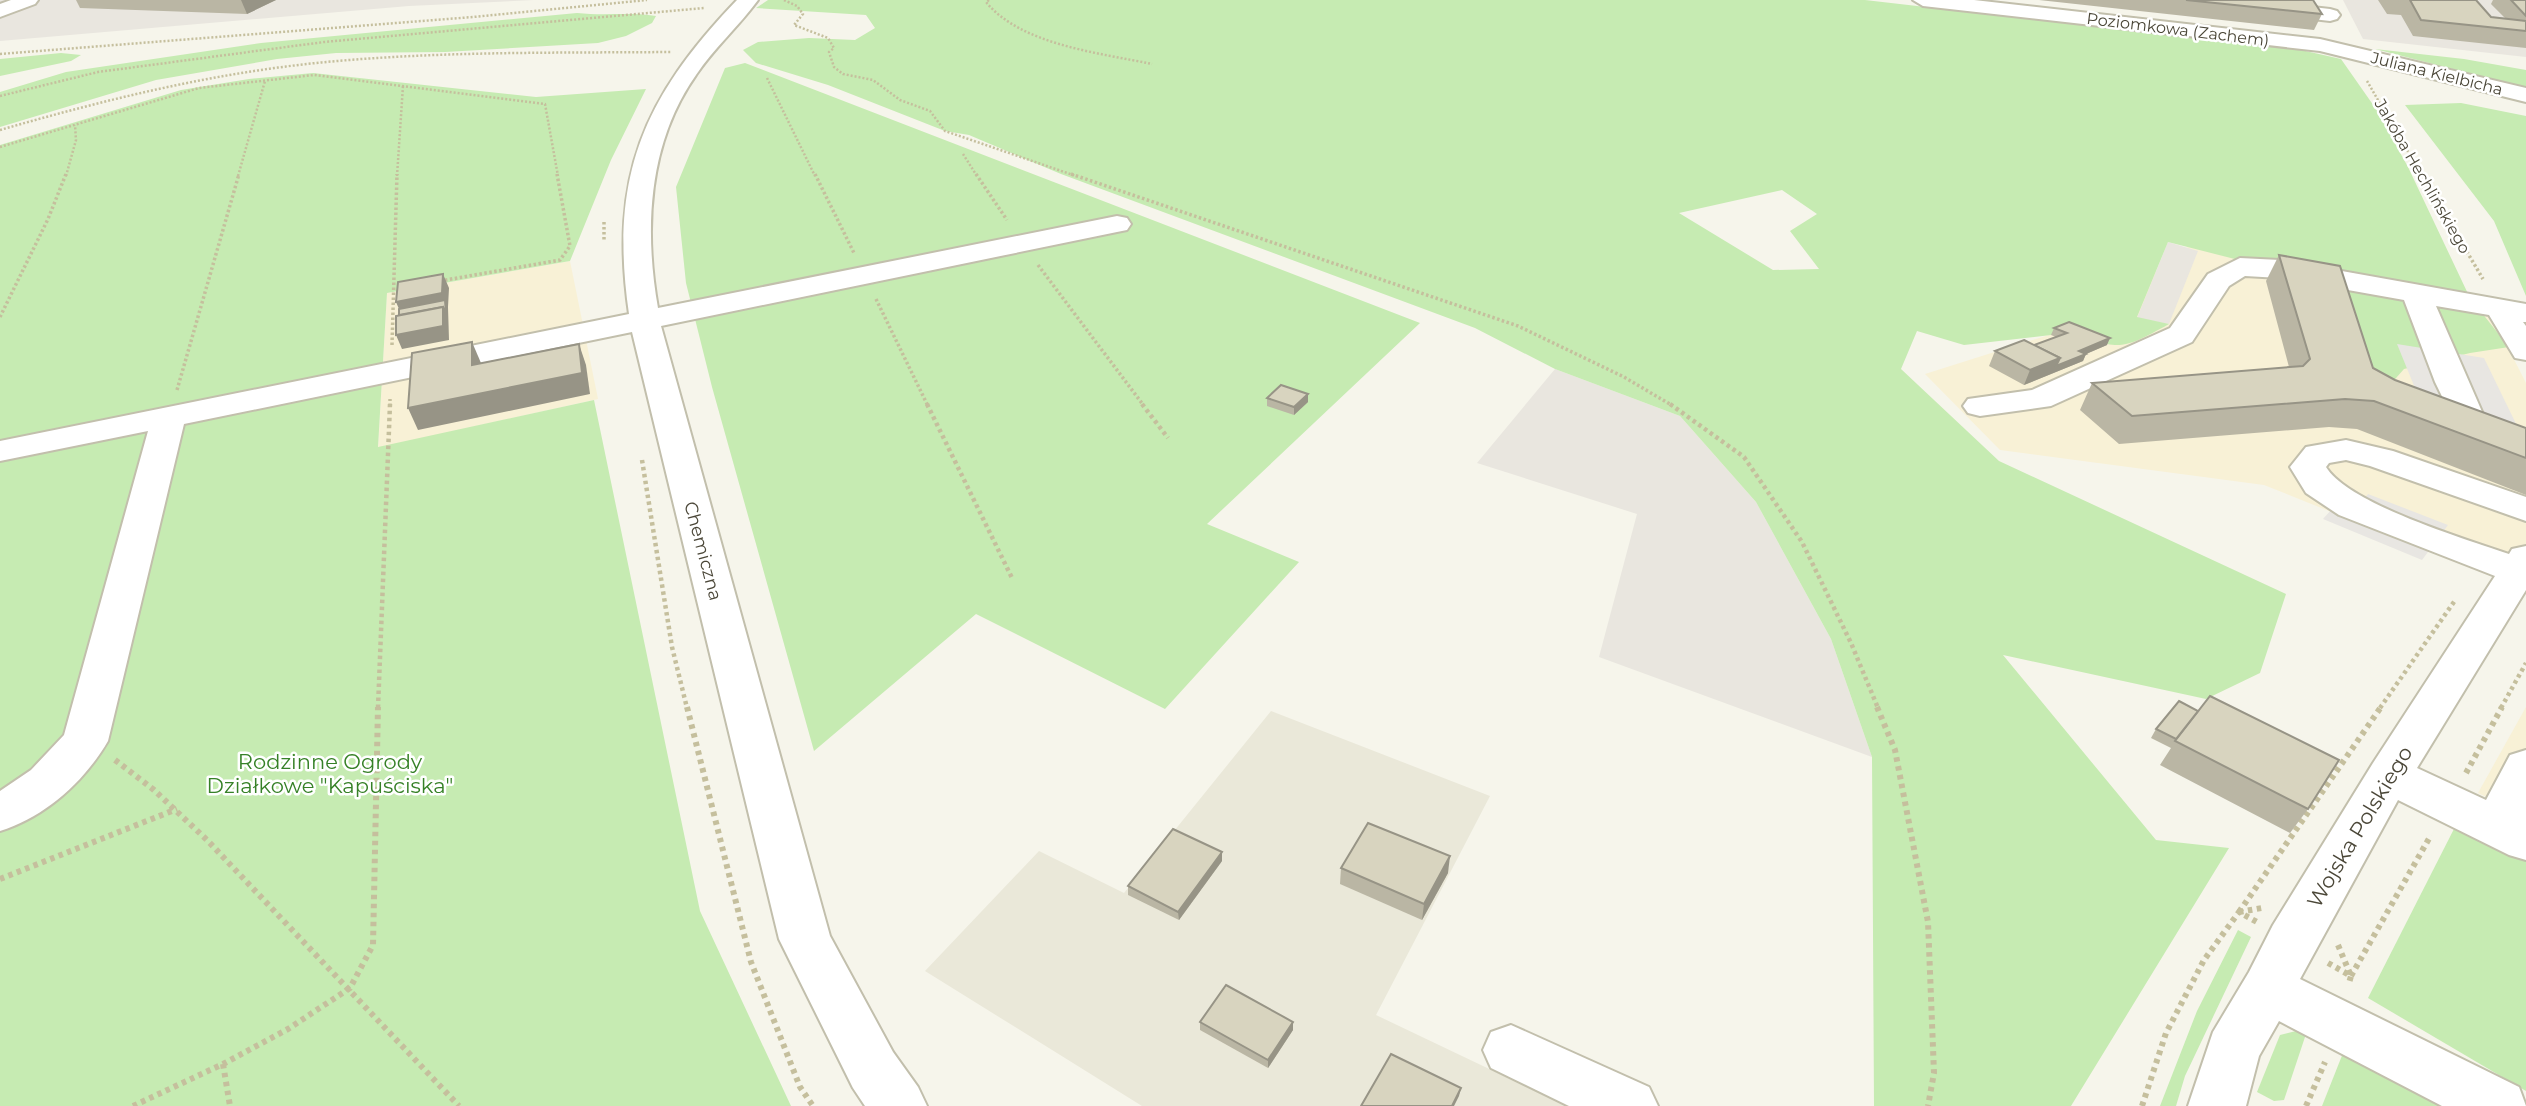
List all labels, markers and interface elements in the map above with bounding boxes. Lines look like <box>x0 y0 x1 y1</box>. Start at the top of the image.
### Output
street label: Poziomkowa (Zachem) <box>2086 9 2270 50</box>
street label: Juliana Kielbicha <box>2368 48 2505 99</box>
street label: Jakóba Hechlińskiego <box>2370 95 2475 257</box>
street label: Chemiczna <box>679 499 727 603</box>
street label: Wojska Polskiego <box>2302 742 2418 912</box>
park label: Rodzinne Ogrody Działkowe "Kapuściska" <box>207 749 453 798</box>

